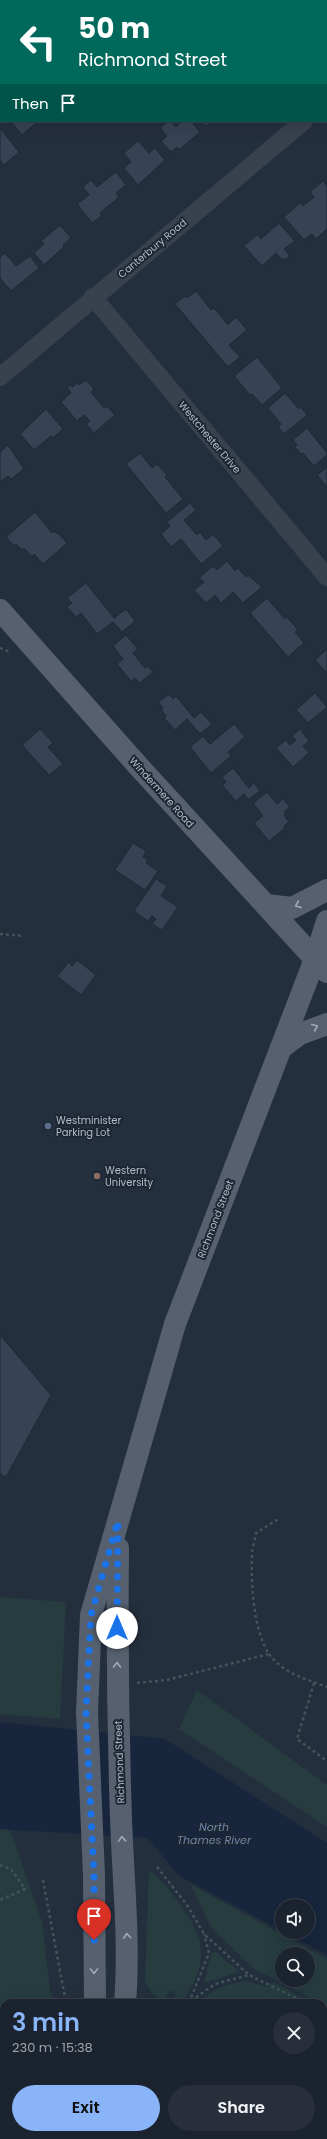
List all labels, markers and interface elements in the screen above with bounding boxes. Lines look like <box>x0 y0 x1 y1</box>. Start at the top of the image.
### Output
text: 50 m <box>78 9 150 48</box>
icon: left <box>12 16 64 68</box>
text: Richmond Street <box>78 47 227 72</box>
icon: arrive <box>57 92 79 114</box>
text: Then <box>12 93 49 114</box>
street label: Canterbury Road <box>115 215 190 282</box>
street label: Westchester Drive <box>175 398 244 477</box>
street label: Windermere Road <box>126 754 197 831</box>
one-way arrow <box>295 900 302 908</box>
one-way arrow <box>312 1024 319 1032</box>
place label: Westminister Parking Lot <box>56 1113 121 1140</box>
marker: Westminister Parking Lot <box>43 1121 53 1131</box>
place label: Western University <box>105 1163 153 1190</box>
marker: Western University <box>92 1171 102 1181</box>
street label: Richmond Street <box>194 1177 237 1261</box>
position arrow <box>96 1607 138 1649</box>
one-way arrow <box>113 1662 121 1668</box>
street label: Richmond Street <box>111 1720 128 1804</box>
water label: North Thames River <box>177 1819 252 1848</box>
one-way arrow <box>117 1836 126 1842</box>
pin <box>77 1899 111 1940</box>
map controls <box>275 1899 315 1987</box>
button: sound <box>275 1899 315 1939</box>
icon: arrive <box>83 1905 105 1927</box>
one-way arrow <box>122 1933 131 1939</box>
button: search <box>275 1947 315 1987</box>
one-way arrow <box>90 1968 98 1974</box>
text: 3 min <box>12 2006 80 2039</box>
button: close <box>273 2012 315 2054</box>
text: 230 m · 15:38 <box>12 2038 93 2057</box>
button: Exit <box>12 2085 160 2131</box>
button: Share <box>168 2085 315 2131</box>

